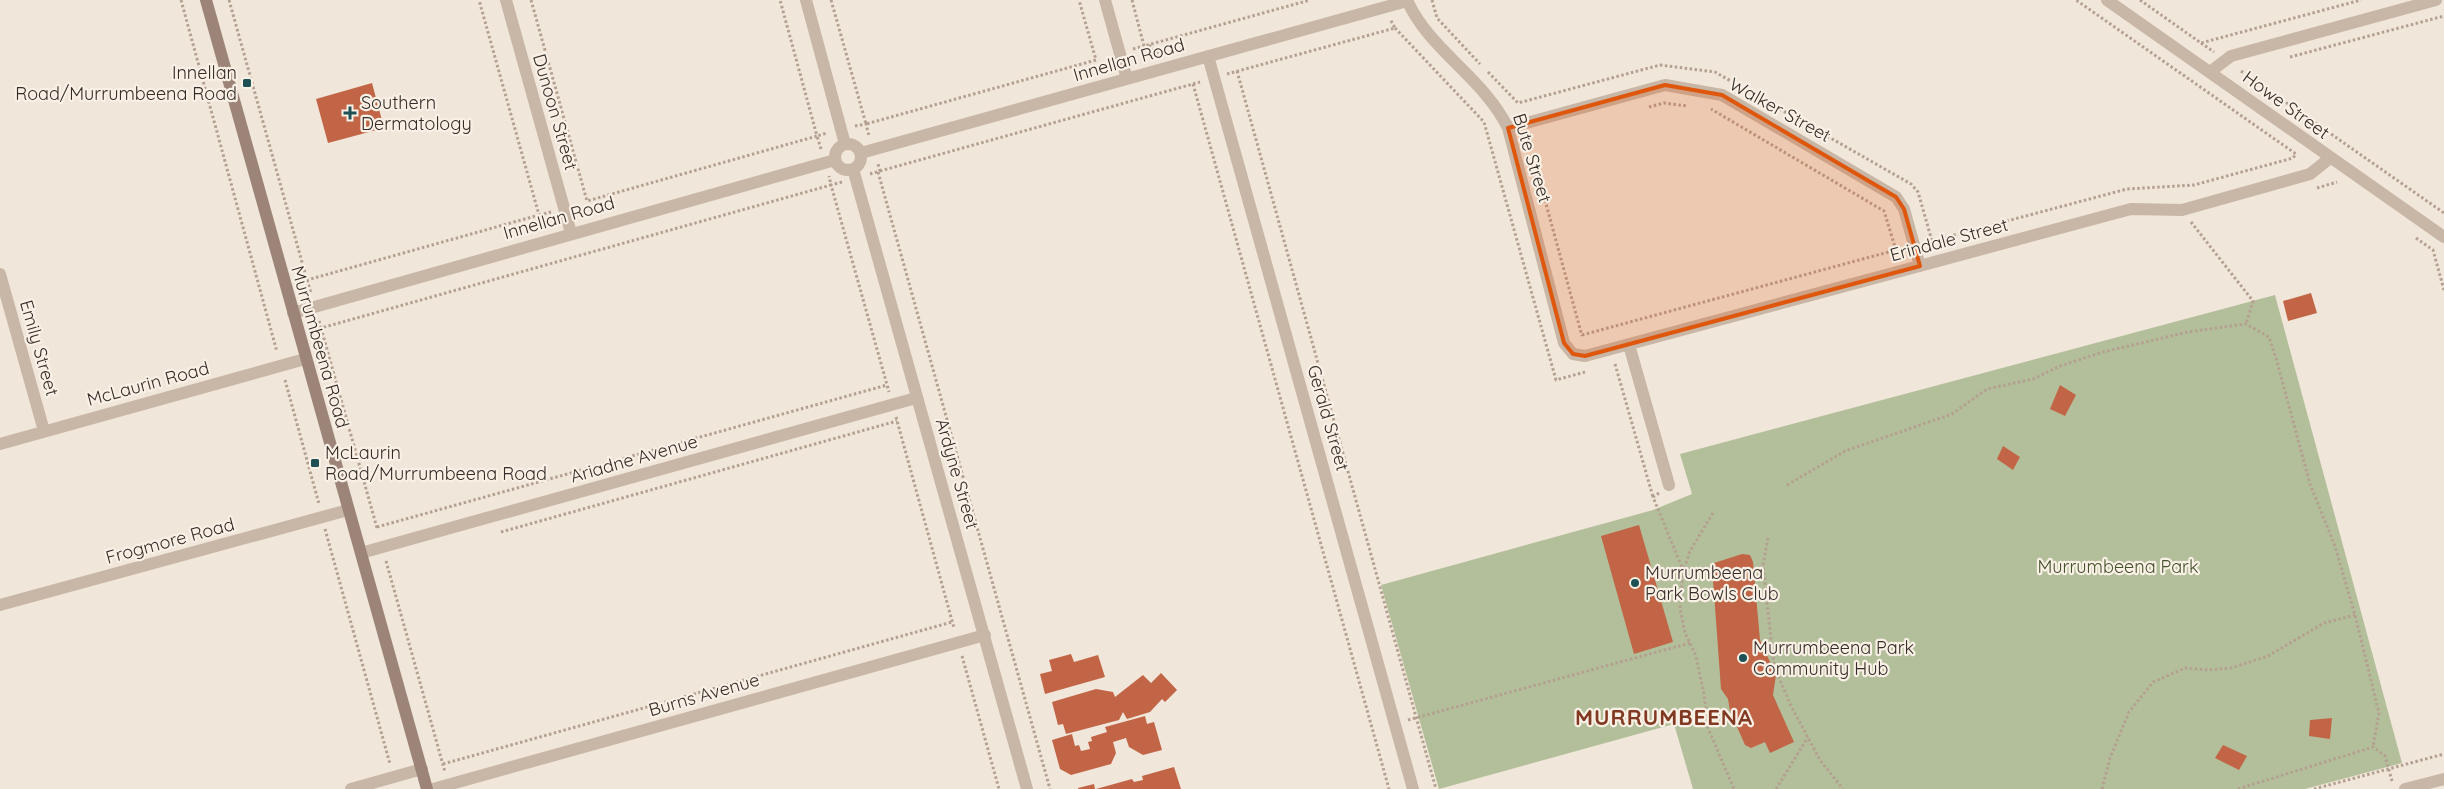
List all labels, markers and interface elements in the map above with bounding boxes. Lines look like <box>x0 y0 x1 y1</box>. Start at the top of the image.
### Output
street label: Innellan Road <box>1071 33 1187 86</box>
street label: Dunoon Street <box>528 51 583 173</box>
place label: Innellan Road/Murrumbeena Road <box>15 61 237 105</box>
street label: Howe Street <box>2238 65 2334 144</box>
street label: Walker Street <box>1725 72 1835 147</box>
marker: Innellan Road/Murrumbeena Road <box>241 77 253 89</box>
place label: Southern Dermatology <box>361 91 472 135</box>
marker: Southern Dermatology <box>343 106 357 120</box>
street label: Bute Street <box>1508 110 1557 205</box>
street label: Innellan Road <box>501 191 617 244</box>
street label: Erindale Street <box>1887 213 2011 266</box>
street label: Murrumbeena Road <box>286 263 355 431</box>
street label: Emily Street <box>15 297 64 398</box>
street label: McLaurin Road <box>84 356 211 411</box>
street label: Gerald Street <box>1302 362 1355 474</box>
street label: Ardyne Street <box>931 416 984 532</box>
street label: Ariadne Avenue <box>568 429 700 488</box>
place label: McLaurin Road/Murrumbeena Road <box>325 441 547 485</box>
marker: McLaurin Road/Murrumbeena Road <box>309 457 321 469</box>
street label: Frogmore Road <box>103 512 237 569</box>
park label: Murrumbeena Park <box>2037 555 2199 578</box>
place label: Murrumbeena Park Bowls Club <box>1645 561 1779 605</box>
marker: Murrumbeena Park Bowls Club <box>1629 577 1641 589</box>
place label: Murrumbeena Park Community Hub <box>1753 636 1914 680</box>
marker: Murrumbeena Park Community Hub <box>1737 652 1749 664</box>
street label: Burns Avenue <box>646 668 762 721</box>
district label: MURRUMBEENA <box>1575 703 1753 731</box>

